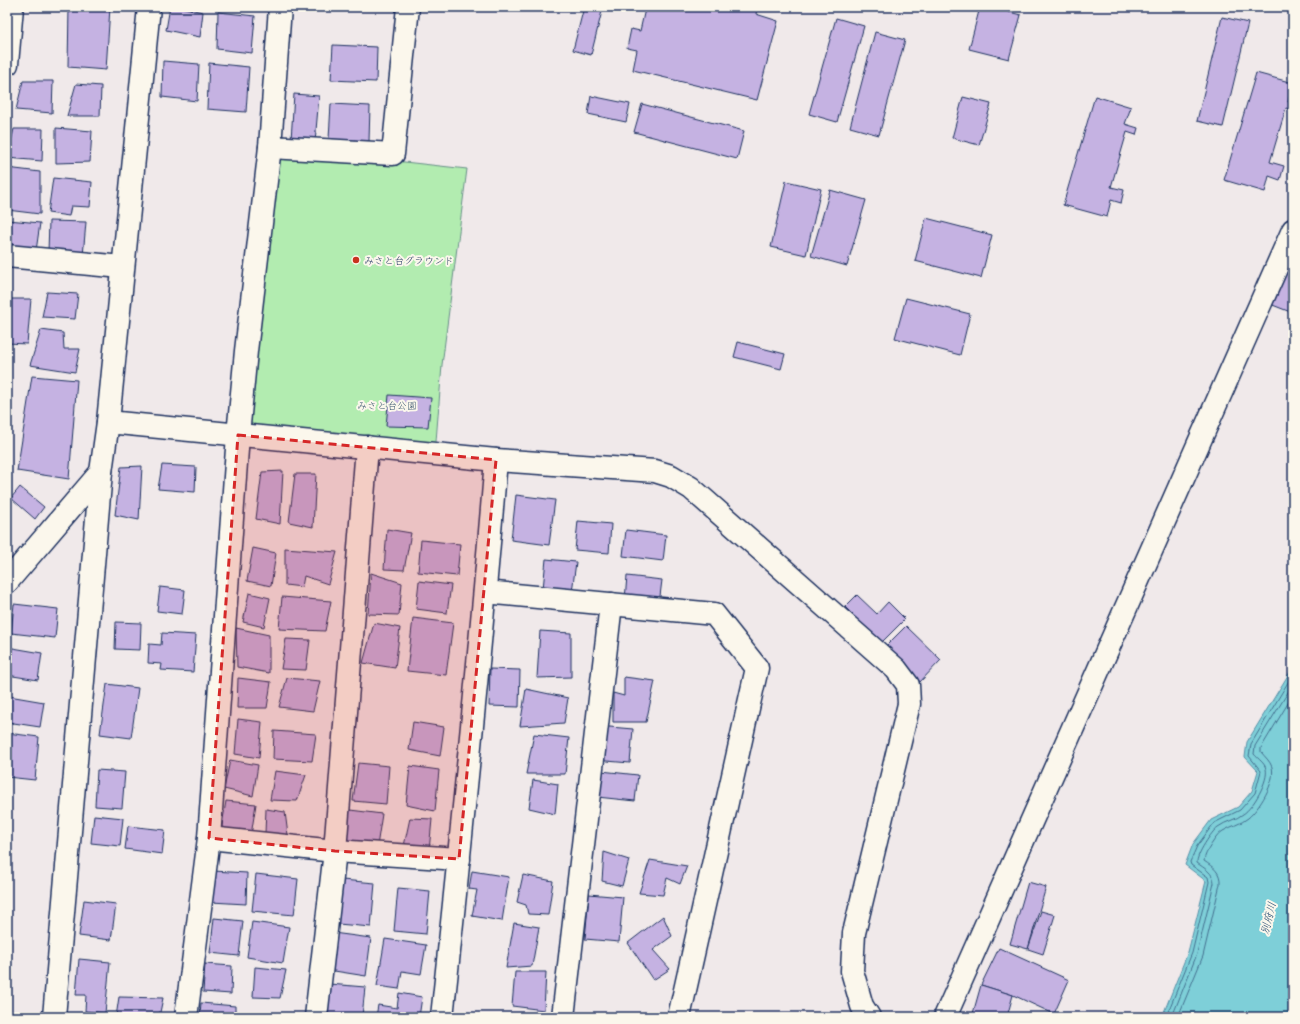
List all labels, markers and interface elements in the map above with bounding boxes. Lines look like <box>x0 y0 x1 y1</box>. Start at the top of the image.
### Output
place label: みさと台グラウンド <box>364 253 454 269</box>
marker: みさと台グラウンド <box>351 255 361 265</box>
park label: みさと台公園 <box>357 398 417 414</box>
water label: 別府川 <box>1256 900 1282 936</box>

